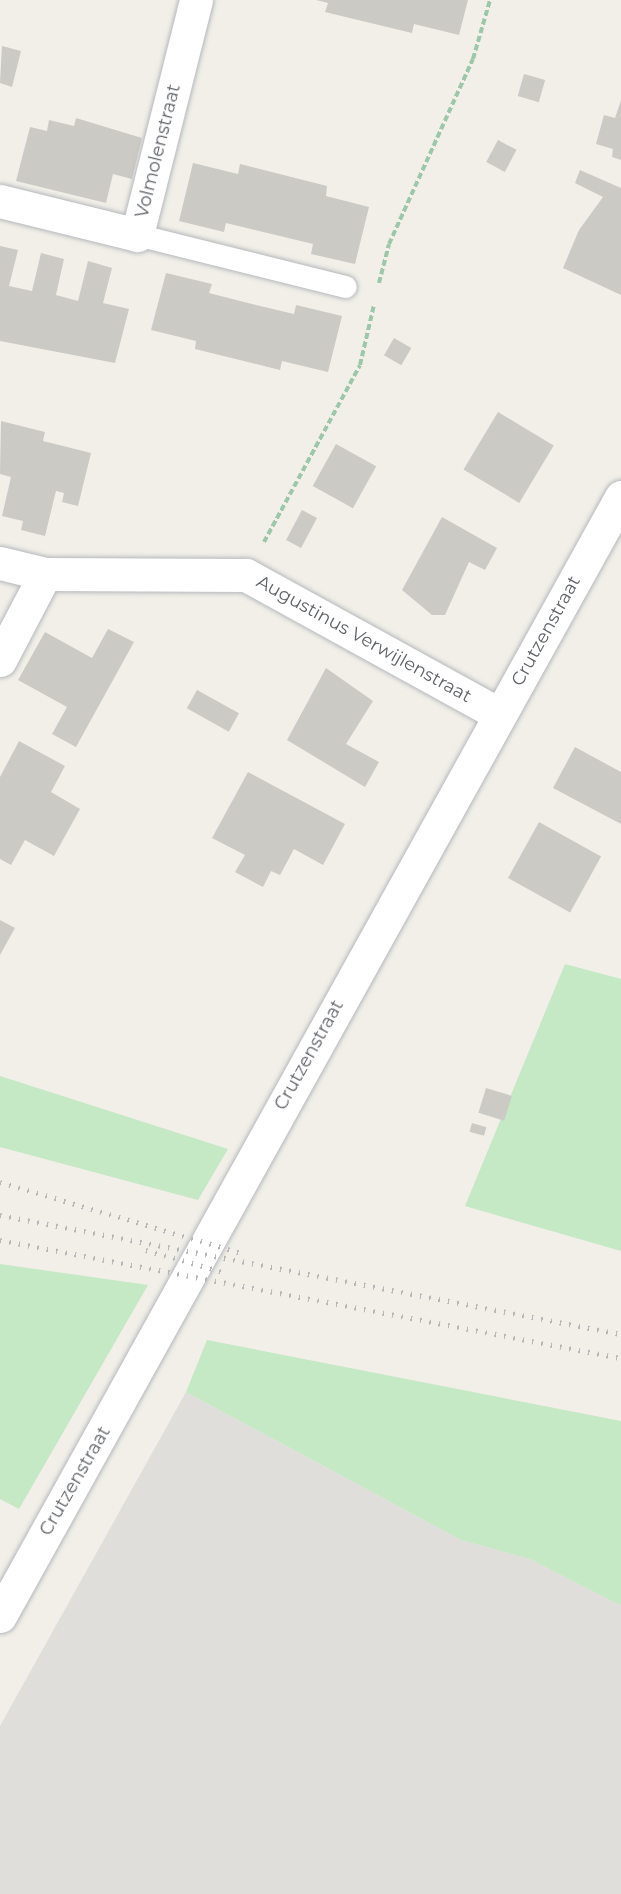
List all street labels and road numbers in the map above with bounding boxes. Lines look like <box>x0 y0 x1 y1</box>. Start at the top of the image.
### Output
street label: Volmolenstraat <box>131 82 185 220</box>
street label: Augustinus Verwijlenstraat <box>253 571 475 707</box>
street label: Crutzenstraat <box>507 572 585 690</box>
street label: Crutzenstraat <box>270 996 348 1114</box>
street label: Crutzenstraat <box>35 1423 115 1539</box>

